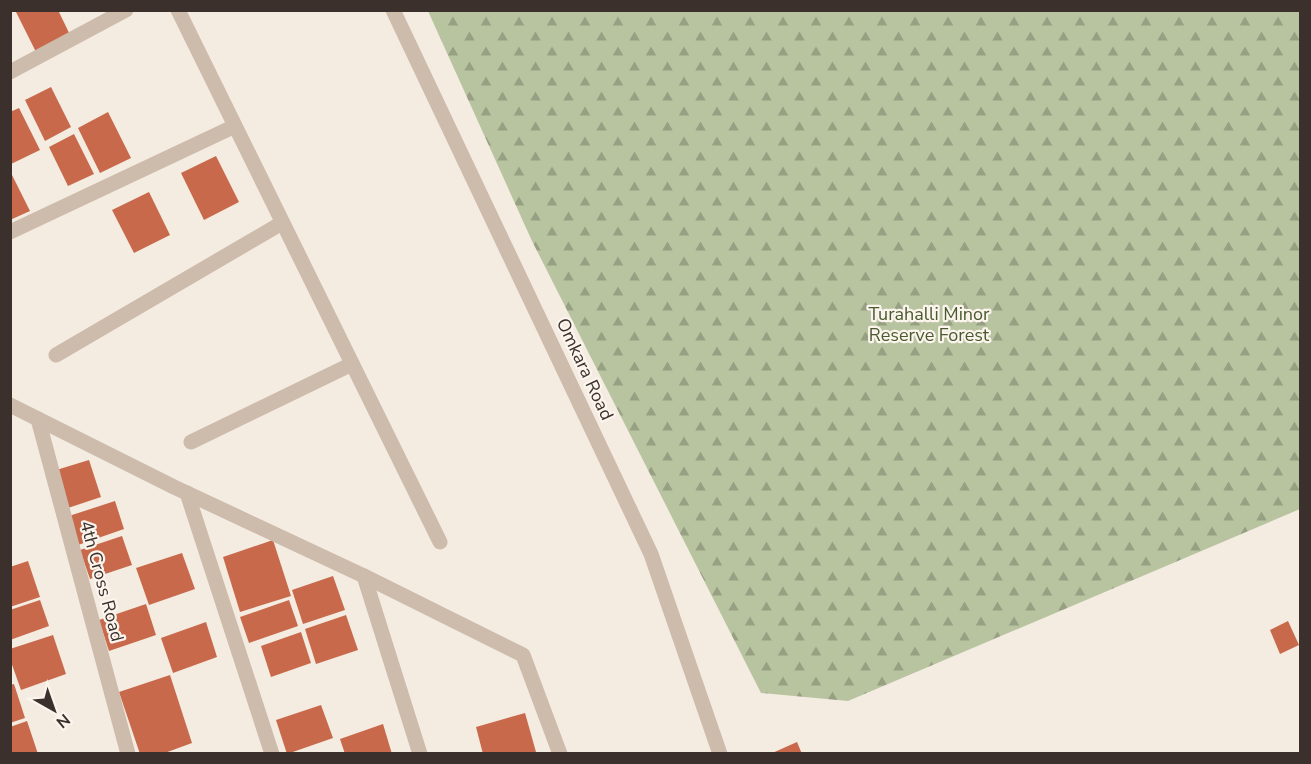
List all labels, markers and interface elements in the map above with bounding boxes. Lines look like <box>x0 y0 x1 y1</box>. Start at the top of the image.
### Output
park label: Turahalli Minor Reserve Forest <box>869 302 990 347</box>
street label: Omkara Road <box>551 314 619 424</box>
street label: 4th Cross Road <box>74 518 130 644</box>
north arrow <box>24 680 84 740</box>
text: N <box>51 708 75 733</box>

